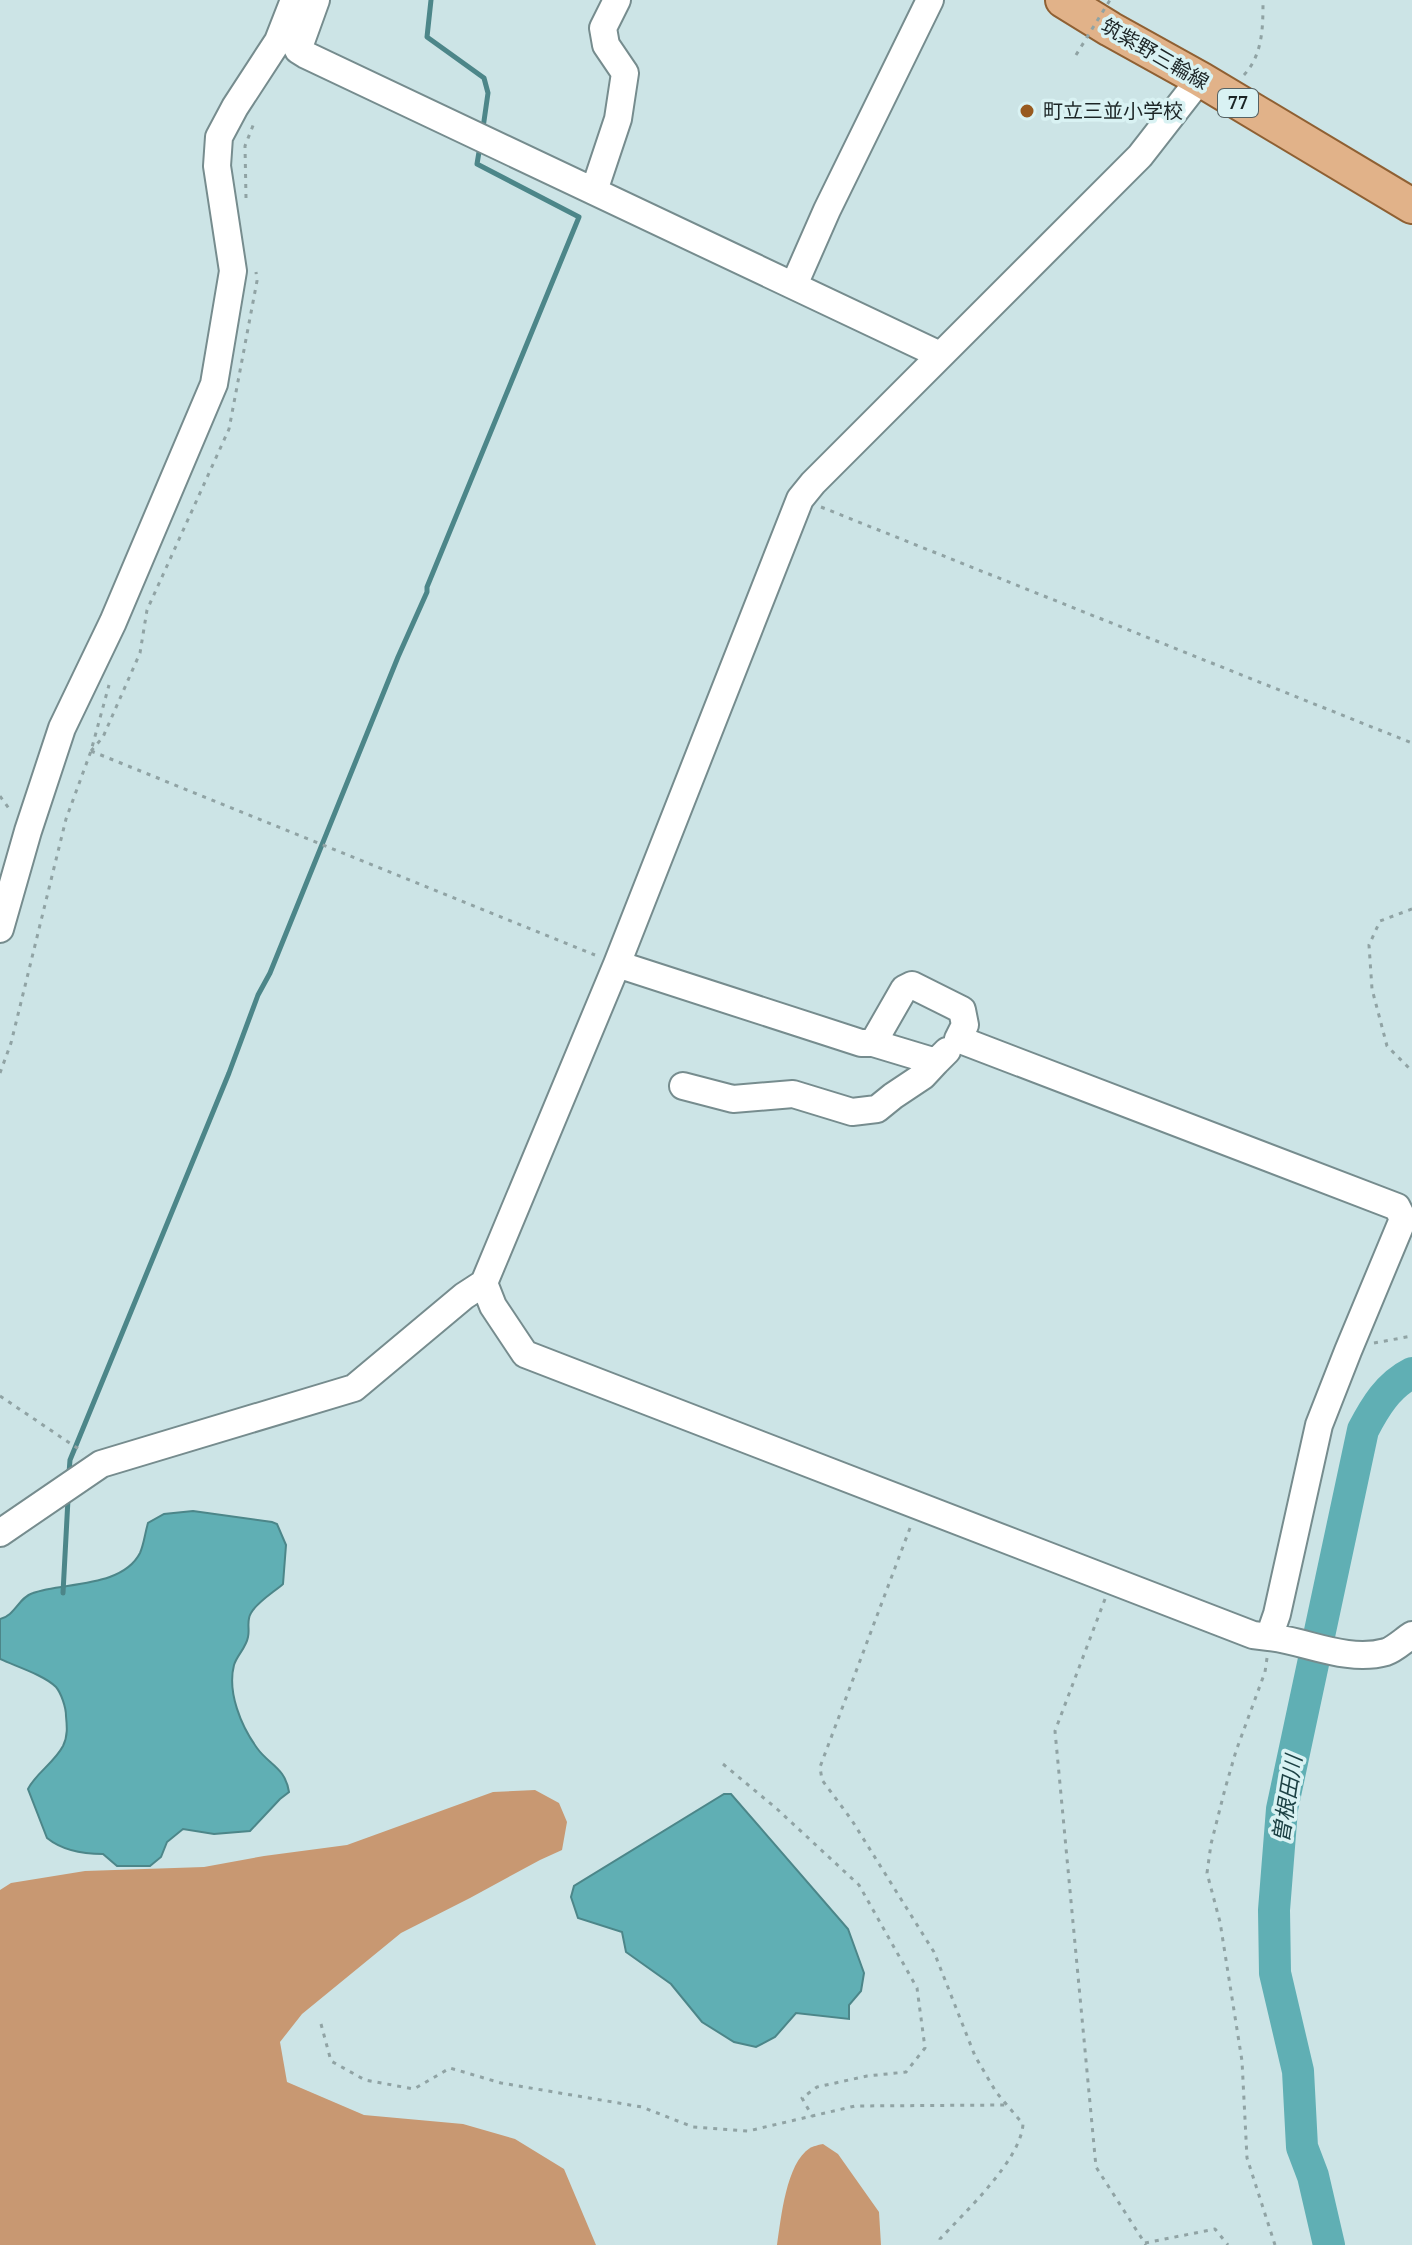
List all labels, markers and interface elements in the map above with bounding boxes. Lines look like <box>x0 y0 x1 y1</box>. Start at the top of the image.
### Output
street label: 筑紫野三輪線 <box>1097 12 1214 95</box>
road number: 77 <box>1218 89 1258 117</box>
place label: 町立三並小学校 <box>1043 97 1183 124</box>
marker: 町立三並小学校 <box>1018 102 1036 120</box>
water label: 曽根田川 <box>1264 1751 1308 1845</box>

